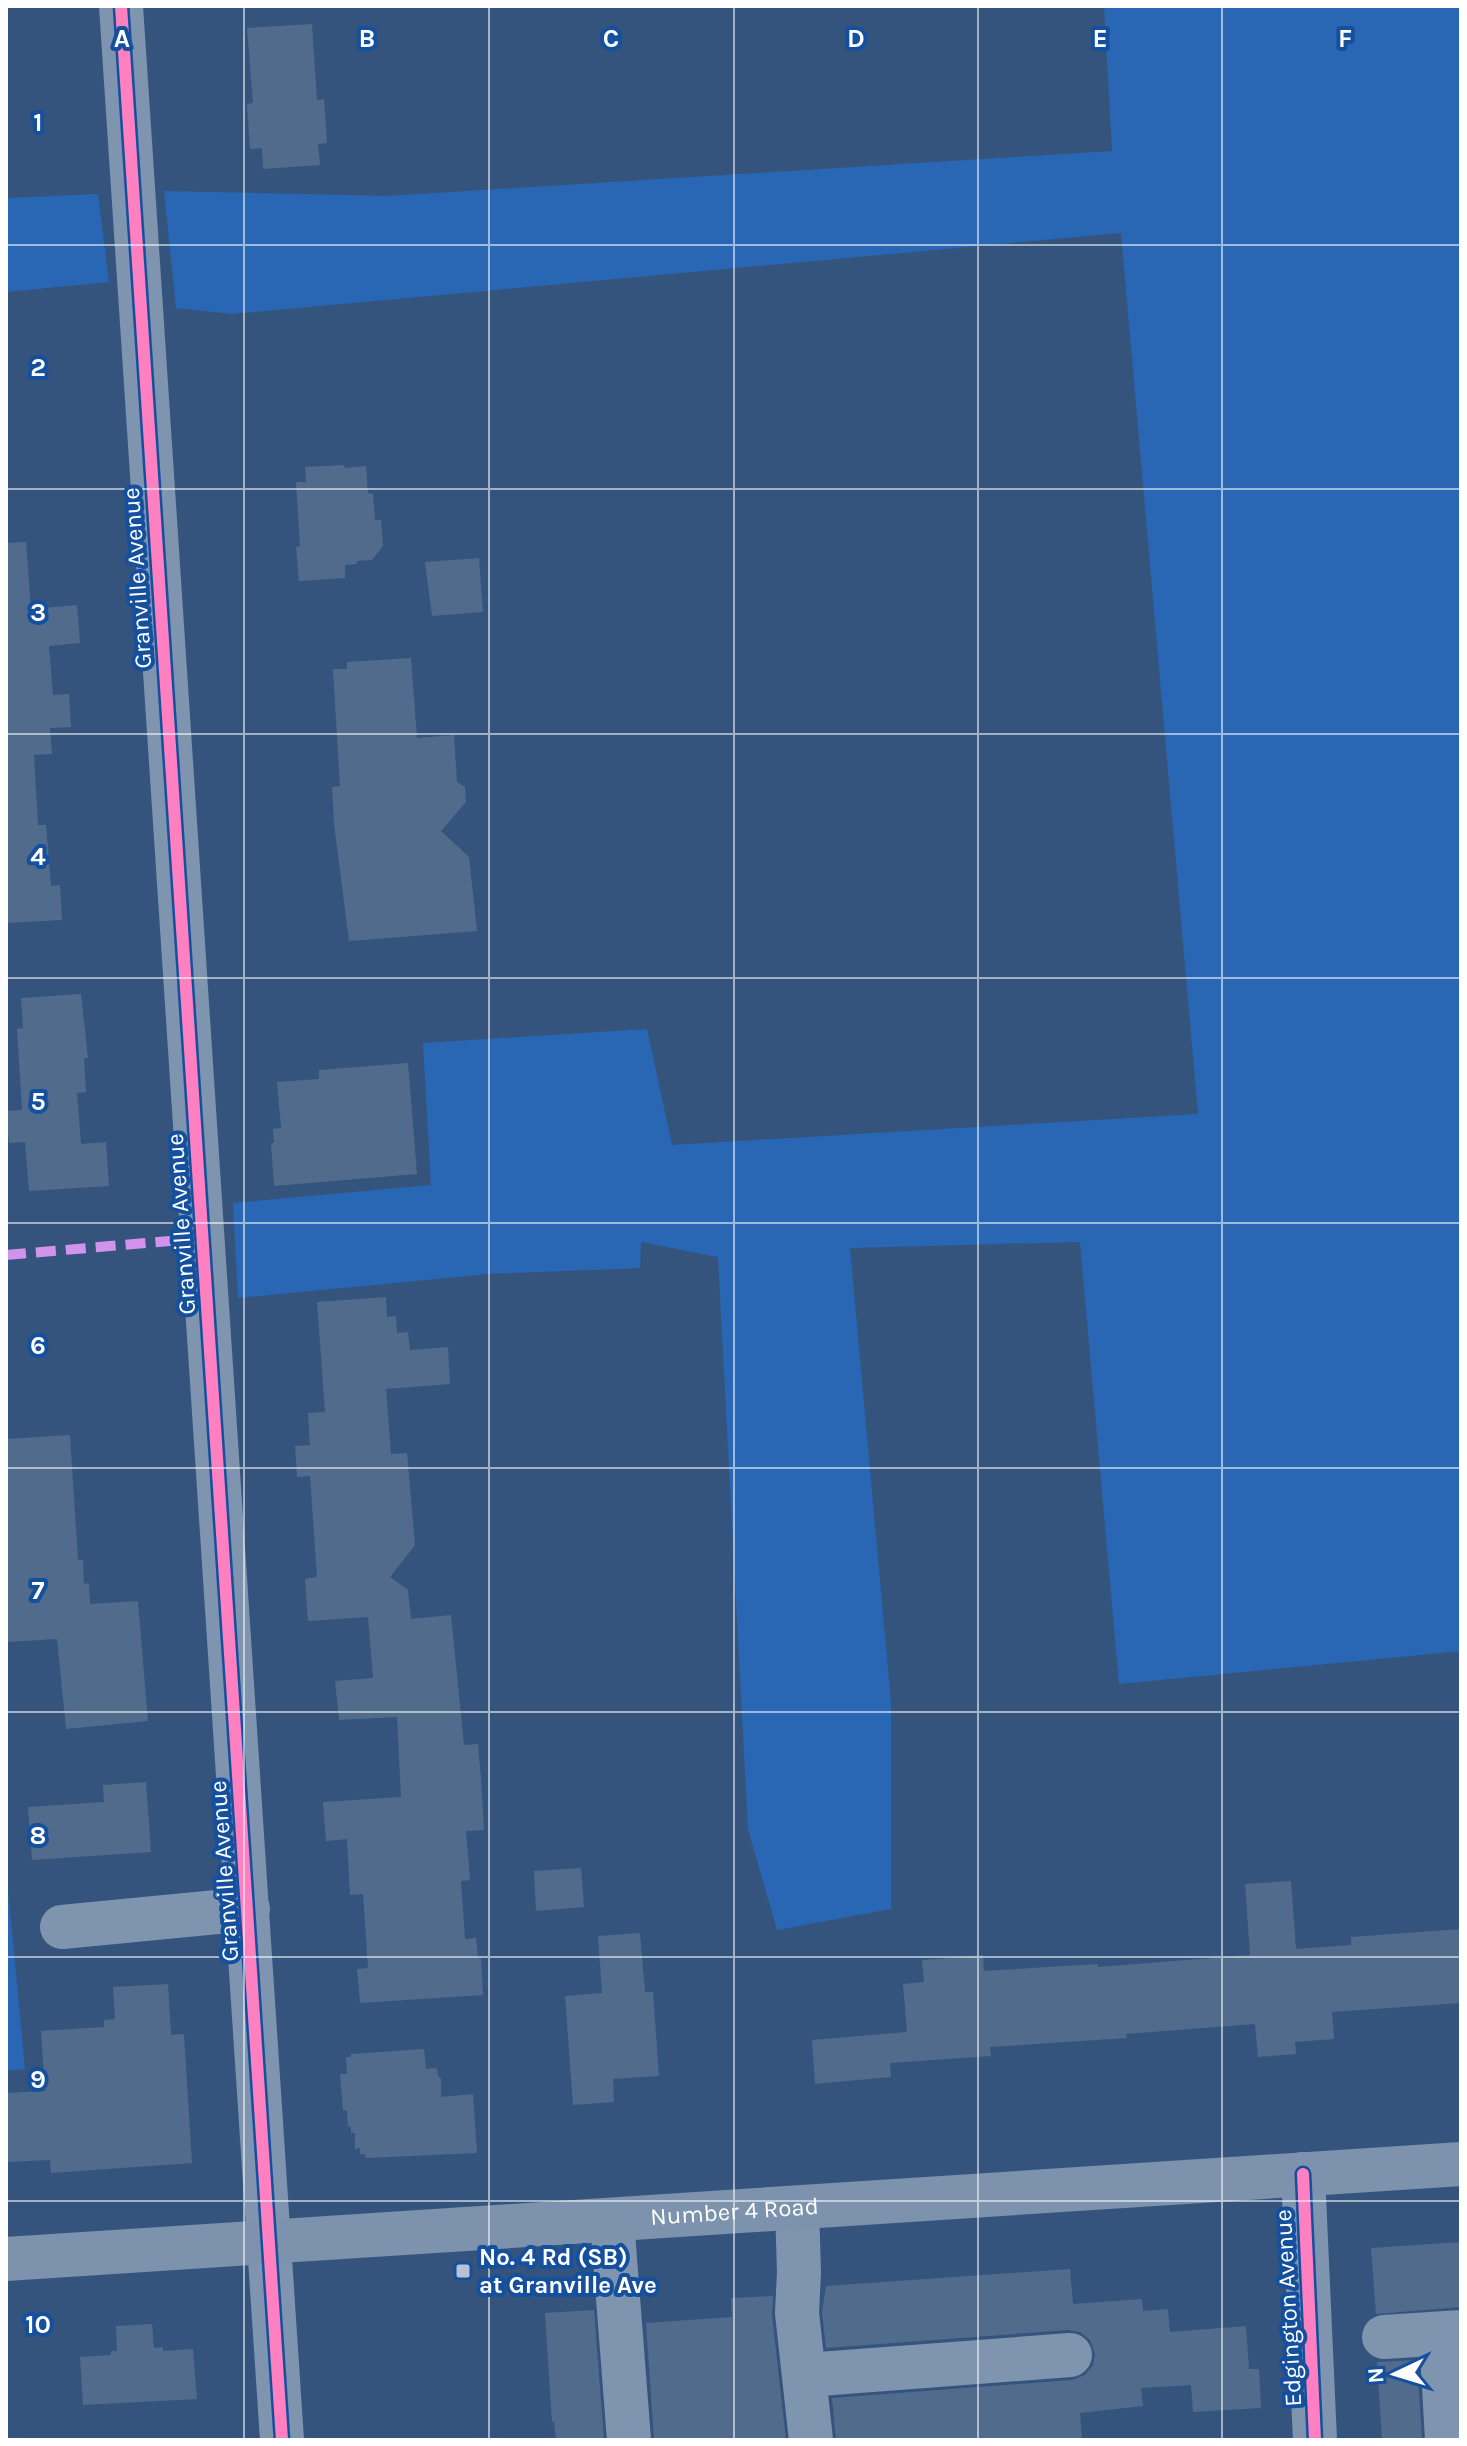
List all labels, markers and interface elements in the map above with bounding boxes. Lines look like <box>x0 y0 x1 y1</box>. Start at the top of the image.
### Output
text: A <box>114 23 130 54</box>
text: B <box>359 23 375 54</box>
text: C <box>603 23 619 54</box>
text: D <box>847 23 865 54</box>
text: E <box>1092 23 1108 54</box>
text: F <box>1338 23 1352 54</box>
text: 1 <box>33 107 43 138</box>
text: 2 <box>30 352 46 383</box>
street label: Granville Avenue <box>117 486 157 670</box>
text: 3 <box>30 597 46 628</box>
text: 4 <box>30 841 46 872</box>
text: 5 <box>30 1086 46 1117</box>
street label: Granville Avenue <box>161 1132 201 1316</box>
text: 6 <box>30 1330 46 1361</box>
text: 7 <box>32 1575 45 1606</box>
street label: Granville Avenue <box>204 1779 244 1963</box>
text: 8 <box>30 1820 46 1851</box>
text: 9 <box>30 2064 46 2095</box>
street label: Number 4 Road <box>649 2192 820 2231</box>
street label: Edgington Avenue <box>1269 2209 1307 2407</box>
place label: No. 4 Rd (SB) at Granville Ave <box>479 2243 657 2299</box>
marker: No. 4 Rd (SB) at Granville Ave <box>454 2262 472 2280</box>
text: 10 <box>25 2309 51 2340</box>
north arrow <box>1355 2334 1435 2414</box>
text: N <box>1363 2367 1390 2384</box>

